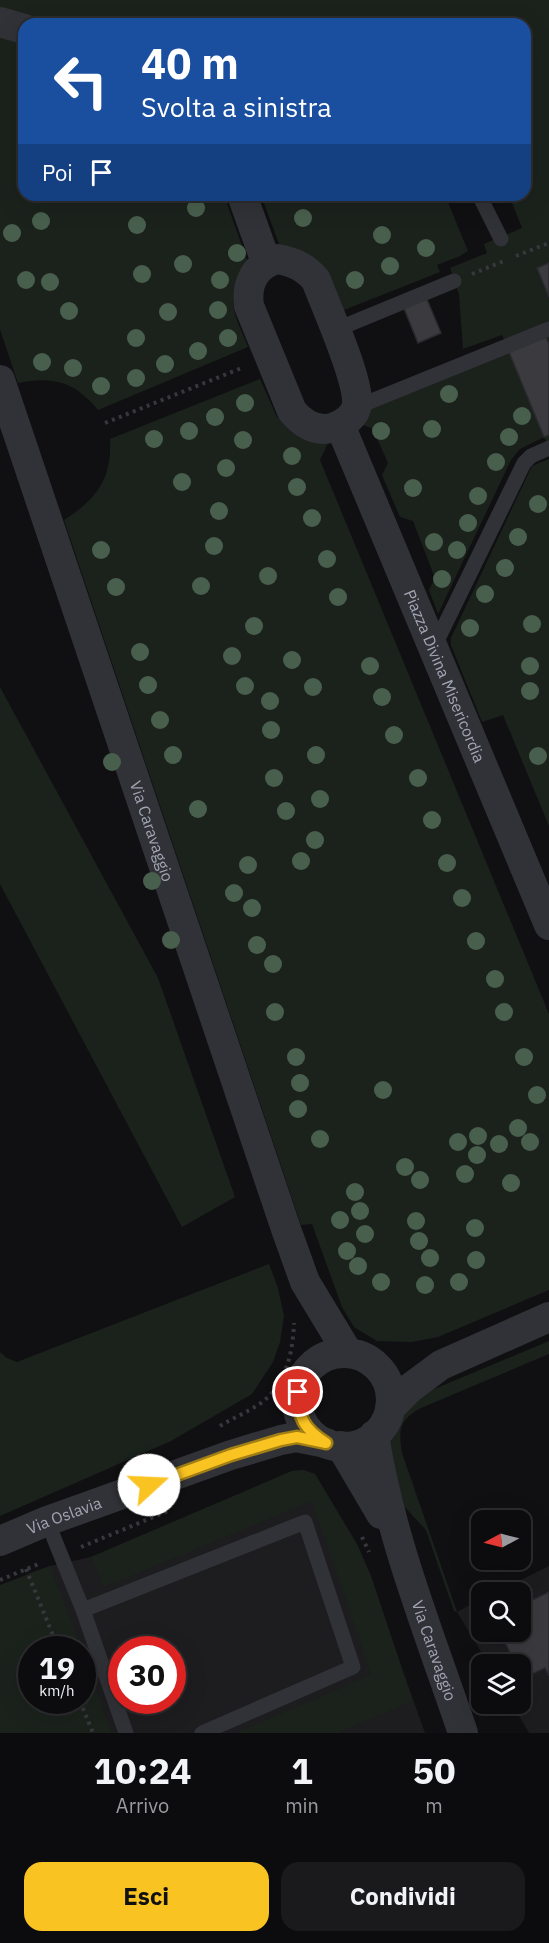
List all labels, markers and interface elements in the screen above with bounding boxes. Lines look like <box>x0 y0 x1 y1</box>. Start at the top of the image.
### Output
text: 40 m <box>141 36 239 91</box>
icon: left <box>42 42 120 120</box>
text: Svolta a sinistra <box>141 89 332 124</box>
icon: arrive <box>85 156 118 189</box>
text: Poi <box>42 158 73 187</box>
street label: Piazza Divina Misericordia <box>400 586 490 766</box>
street label: Via Caravaggio <box>126 778 178 884</box>
pin <box>272 1366 323 1417</box>
icon: arrive <box>281 1375 314 1408</box>
position arrow <box>117 1453 181 1517</box>
street label: Via Oslavia <box>23 1492 105 1539</box>
north arrow <box>471 1510 531 1570</box>
map controls <box>471 1510 531 1714</box>
button: search <box>471 1582 531 1642</box>
street label: Via Caravaggio <box>408 1598 461 1703</box>
speed limit sign: 30 <box>108 1636 186 1714</box>
text: 19 <box>39 1648 75 1687</box>
button: layers <box>471 1654 531 1714</box>
text: km/h <box>39 1681 75 1700</box>
text: 10:24 <box>93 1747 192 1794</box>
text: 1 <box>291 1747 313 1794</box>
text: 50 <box>412 1747 456 1794</box>
text: Arrivo <box>116 1792 169 1819</box>
text: min <box>285 1792 319 1819</box>
text: m <box>425 1792 443 1819</box>
button: Esci <box>24 1862 269 1931</box>
button: Condividi <box>281 1862 525 1931</box>

